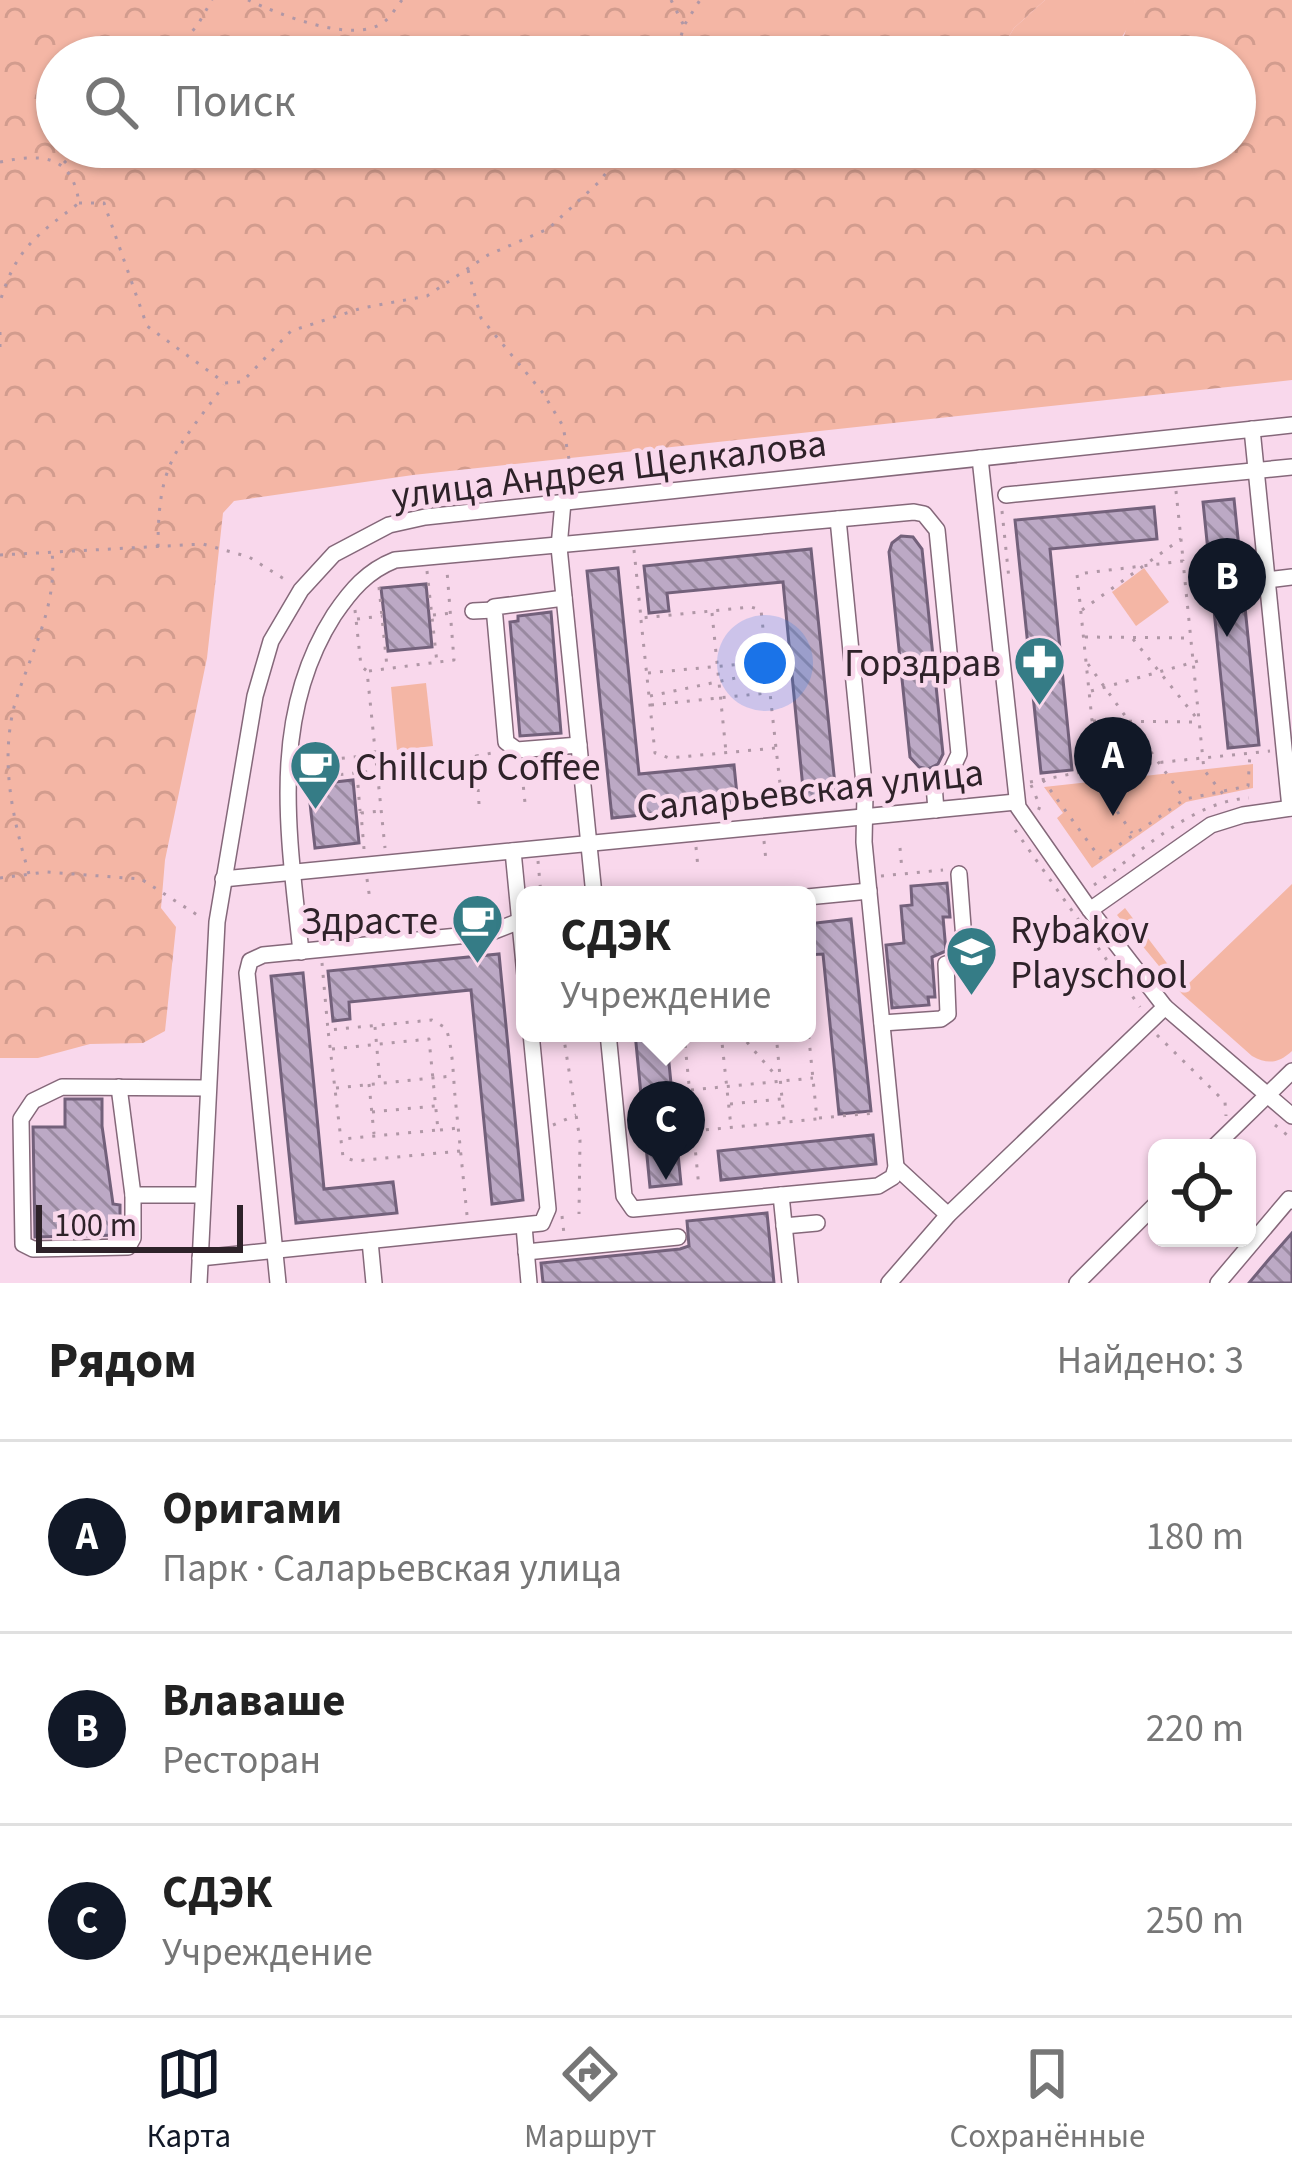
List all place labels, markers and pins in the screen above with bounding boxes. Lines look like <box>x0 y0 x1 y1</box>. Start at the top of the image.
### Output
pin: B <box>1188 538 1266 637</box>
pharmacy icon: Горздрав <box>1012 634 1068 708</box>
place label: Горздрав <box>844 636 1001 692</box>
pin: A <box>1074 717 1152 816</box>
cafe icon: Chillcup Coffee <box>288 738 344 812</box>
place label: Chillcup Coffee <box>355 740 601 796</box>
cafe icon: Здрасте <box>449 892 505 966</box>
place label: Здрасте <box>300 894 438 950</box>
place label: Rybakov Playschool <box>1010 903 1187 1004</box>
school or university icon: Rybakov Playschool <box>943 923 999 997</box>
pin: C <box>627 1081 705 1180</box>

